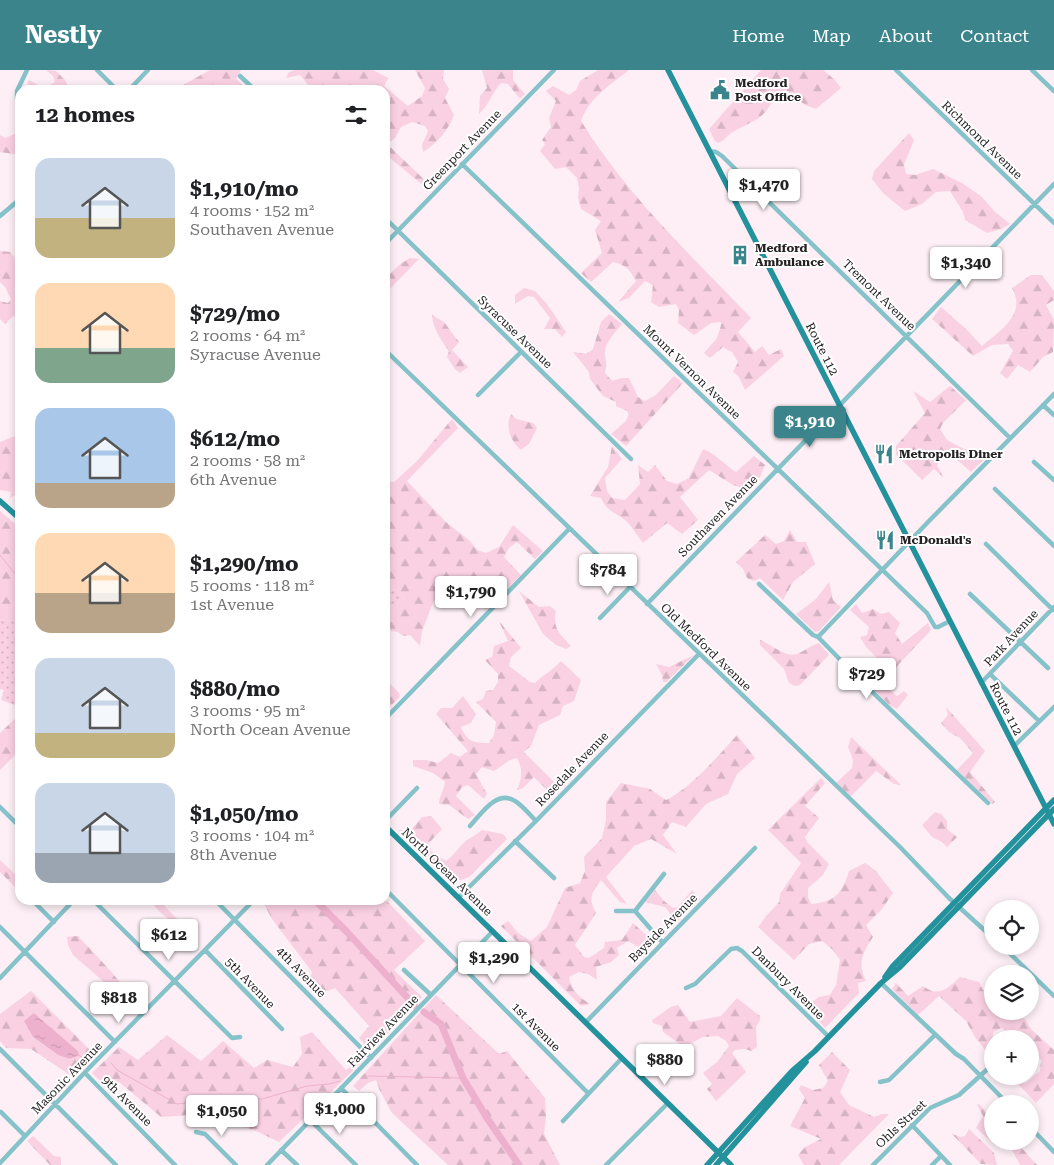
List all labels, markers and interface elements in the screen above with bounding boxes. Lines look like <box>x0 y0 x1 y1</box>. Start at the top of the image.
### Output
text: Nestly <box>25 21 102 49</box>
text: Home <box>732 25 784 46</box>
text: Map <box>812 25 851 46</box>
text: About <box>879 25 932 46</box>
text: Contact <box>960 25 1029 46</box>
place label: Medford Post Office <box>735 76 801 104</box>
public building icon: Medford Post Office <box>709 79 731 101</box>
street label: Richmond Avenue <box>939 98 1025 182</box>
icon: filters <box>342 101 370 129</box>
text: 12 homes <box>35 103 135 127</box>
street label: Greenport Avenue <box>420 107 504 193</box>
pin: $1,470 <box>723 168 805 211</box>
text: $1,470 <box>739 175 789 194</box>
text: $1,910/mo <box>190 177 299 201</box>
icon: home <box>75 178 135 238</box>
text: 4 rooms · 152 m² <box>190 201 314 220</box>
text: Southaven Avenue <box>190 220 334 239</box>
place label: Medford Ambulance <box>755 241 824 269</box>
building icon: Medford Ambulance <box>729 244 751 266</box>
pin: $1,340 <box>925 246 1007 289</box>
text: $1,340 <box>941 253 991 272</box>
street label: Tremont Avenue <box>840 257 919 334</box>
street label: Syracuse Avenue <box>475 293 555 371</box>
text: $729/mo <box>190 302 280 326</box>
icon: home <box>75 303 135 363</box>
street label: Route 112 <box>803 320 841 378</box>
street label: Mount Vernon Avenue <box>641 322 744 422</box>
text: 2 rooms · 64 m² <box>190 326 305 345</box>
text: Syracuse Avenue <box>190 345 321 364</box>
pin: $1,910 <box>769 406 851 448</box>
text: $1,910 <box>785 412 835 431</box>
text: $612/mo <box>190 427 280 451</box>
icon: home <box>75 428 135 488</box>
restaurant icon: Metropolis Diner <box>873 443 895 465</box>
place label: Metropolis Diner <box>899 447 1003 461</box>
text: 2 rooms · 58 m² <box>190 451 305 470</box>
text: 6th Avenue <box>190 470 277 489</box>
street label: Southaven Avenue <box>675 472 761 560</box>
restaurant icon: McDonald's <box>874 529 896 551</box>
place label: McDonald's <box>900 533 972 547</box>
text: $1,290/mo <box>190 552 299 576</box>
icon: home <box>75 553 135 613</box>
pin: $784 <box>578 554 638 596</box>
text: $784 <box>590 560 626 579</box>
text: 5 rooms · 118 m² <box>190 576 314 595</box>
pin: $1,790 <box>430 576 512 618</box>
text: $1,790 <box>446 582 496 601</box>
text: 1st Avenue <box>190 595 274 614</box>
street label: Old Medford Avenue <box>658 600 754 694</box>
street label: Park Avenue <box>981 606 1041 669</box>
pin: $729 <box>837 658 897 700</box>
text: $729 <box>849 664 885 683</box>
text: $880/mo <box>190 677 280 701</box>
icon: home <box>75 678 135 738</box>
street label: Route 112 <box>987 680 1025 738</box>
text: 3 rooms · 95 m² <box>190 701 305 720</box>
text: North Ocean Avenue <box>190 720 350 739</box>
street label: Rosedale Avenue <box>533 728 611 809</box>
text: $1,050/mo <box>190 802 299 826</box>
icon: home <box>75 803 135 863</box>
street label: North Ocean Avenue <box>399 825 495 919</box>
text: 3 rooms · 104 m² <box>190 826 314 845</box>
text: 8th Avenue <box>190 845 277 864</box>
street label: Bayside Avenue <box>626 891 700 965</box>
map controls <box>984 900 1039 1150</box>
button: locate <box>984 900 1039 955</box>
pin: $612 <box>139 918 199 961</box>
text: $612 <box>151 925 187 944</box>
pin: $1,290 <box>453 942 535 984</box>
street label: 4th Avenue <box>273 944 329 1001</box>
street label: Danbury Avenue <box>749 944 827 1022</box>
text: $1,290 <box>469 948 519 967</box>
street label: 5th Avenue <box>222 955 278 1012</box>
button: layers <box>984 965 1039 1020</box>
pin: $818 <box>89 982 149 1024</box>
text: $818 <box>101 988 137 1007</box>
street label: Fairview Avenue <box>345 992 421 1070</box>
street label: 1st Avenue <box>509 1000 563 1054</box>
button: + <box>984 1030 1039 1085</box>
street label: Masonic Avenue <box>29 1039 105 1117</box>
pin: $880 <box>635 1044 695 1086</box>
text: $880 <box>647 1050 683 1069</box>
street label: 9th Avenue <box>99 1073 155 1129</box>
pin: $1,000 <box>299 1092 381 1135</box>
pin: $1,050 <box>181 1094 263 1137</box>
button: − <box>984 1095 1039 1150</box>
street label: Ohls Street <box>873 1097 930 1151</box>
text: $1,000 <box>315 1099 365 1118</box>
text: $1,050 <box>197 1101 247 1120</box>

